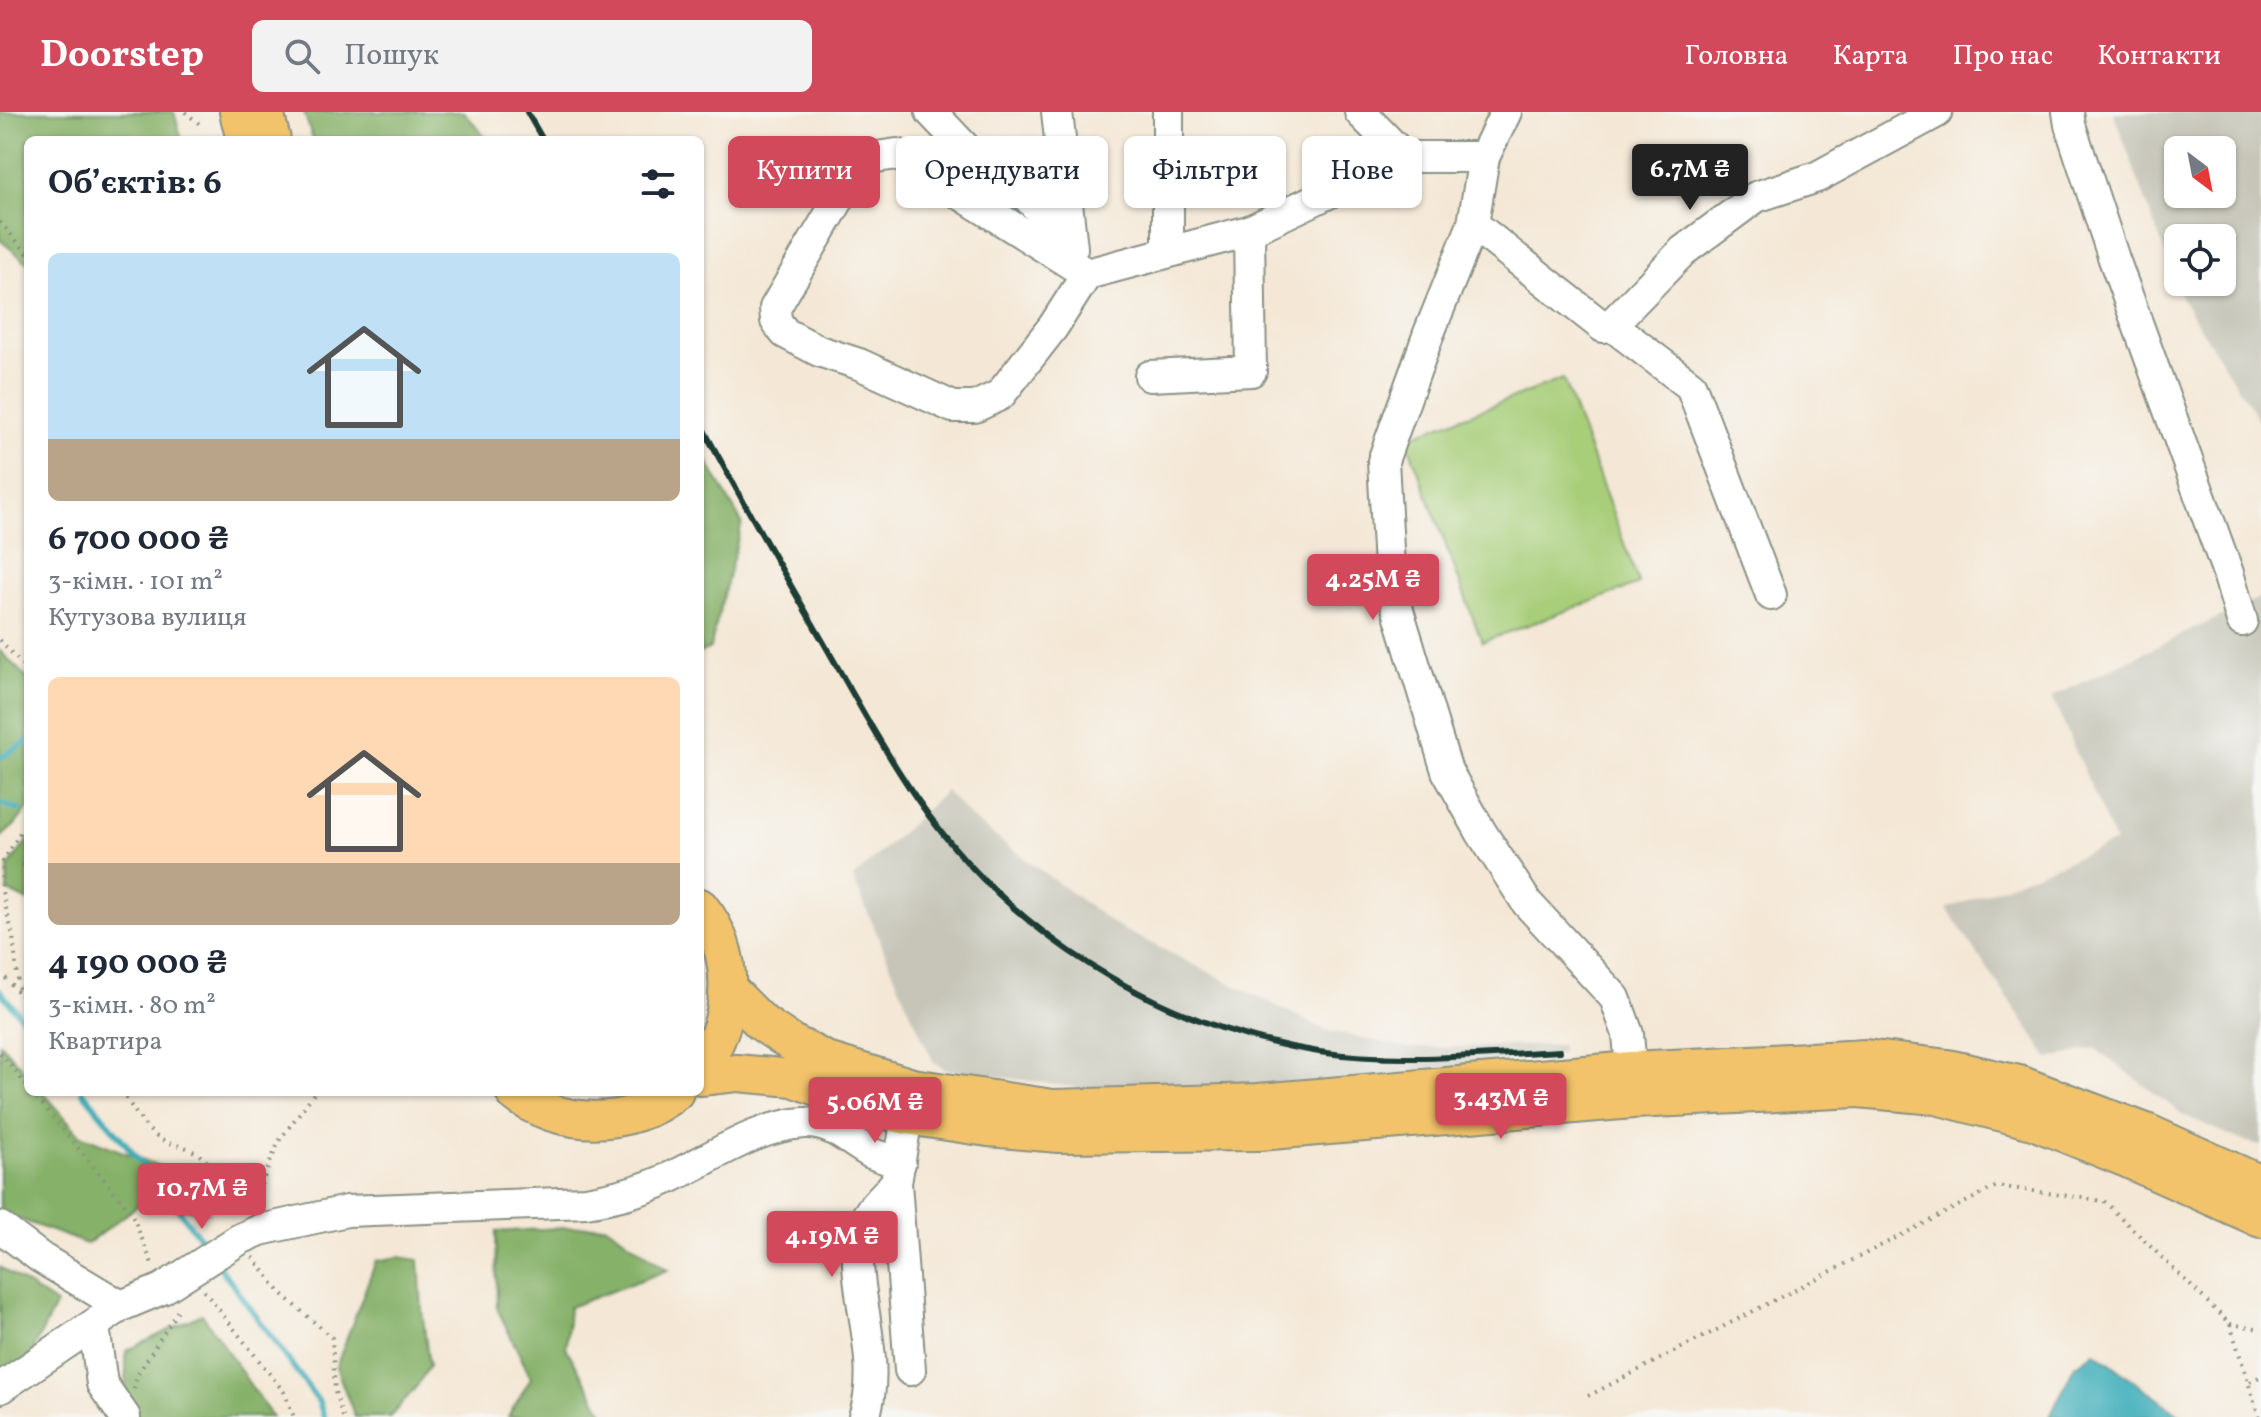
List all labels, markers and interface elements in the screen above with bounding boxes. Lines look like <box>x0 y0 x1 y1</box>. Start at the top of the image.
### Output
search box <box>252 20 812 92</box>
text: Doorstep <box>40 30 204 83</box>
icon: search <box>280 34 324 78</box>
text: Пошук <box>344 35 439 77</box>
text: Головна <box>1685 37 1789 76</box>
text: Карта <box>1833 37 1909 76</box>
text: Про нас <box>1953 37 2053 76</box>
text: Контакти <box>2097 37 2221 76</box>
chip: Купити <box>728 136 880 208</box>
chip: Орендувати <box>896 136 1108 208</box>
chip: Фільтри <box>1124 136 1286 208</box>
chip: Нове <box>1302 136 1422 208</box>
north arrow <box>2164 136 2236 208</box>
map controls <box>2164 136 2236 296</box>
pin: 6.7M ₴ <box>1625 144 1755 212</box>
text: 6.7M ₴ <box>1650 152 1730 188</box>
text: Об’єктів: 6 <box>48 161 222 208</box>
icon: filters <box>636 162 680 206</box>
button: locate <box>2164 224 2236 296</box>
icon: home <box>292 305 436 449</box>
text: 6 700 000 ₴ <box>48 517 229 564</box>
pin: 4.25M ₴ <box>1299 554 1447 622</box>
text: 4.25M ₴ <box>1325 562 1421 598</box>
text: 3-кімн. · 101 m² <box>48 564 223 600</box>
text: Кутузова вулиця <box>48 600 247 636</box>
icon: home <box>292 729 436 873</box>
text: 4 190 000 ₴ <box>48 941 228 988</box>
text: 3-кімн. · 80 m² <box>48 988 216 1024</box>
text: Квартира <box>48 1024 162 1060</box>
pin: 3.43M ₴ <box>1427 1073 1575 1141</box>
pin: 5.06M ₴ <box>801 1077 949 1145</box>
text: 3.43M ₴ <box>1453 1081 1549 1117</box>
text: 5.06M ₴ <box>827 1085 923 1121</box>
pin: 10.7M ₴ <box>128 1163 276 1231</box>
text: 10.7M ₴ <box>156 1171 248 1207</box>
pin: 4.19M ₴ <box>758 1211 906 1279</box>
text: 4.19M ₴ <box>785 1219 879 1255</box>

